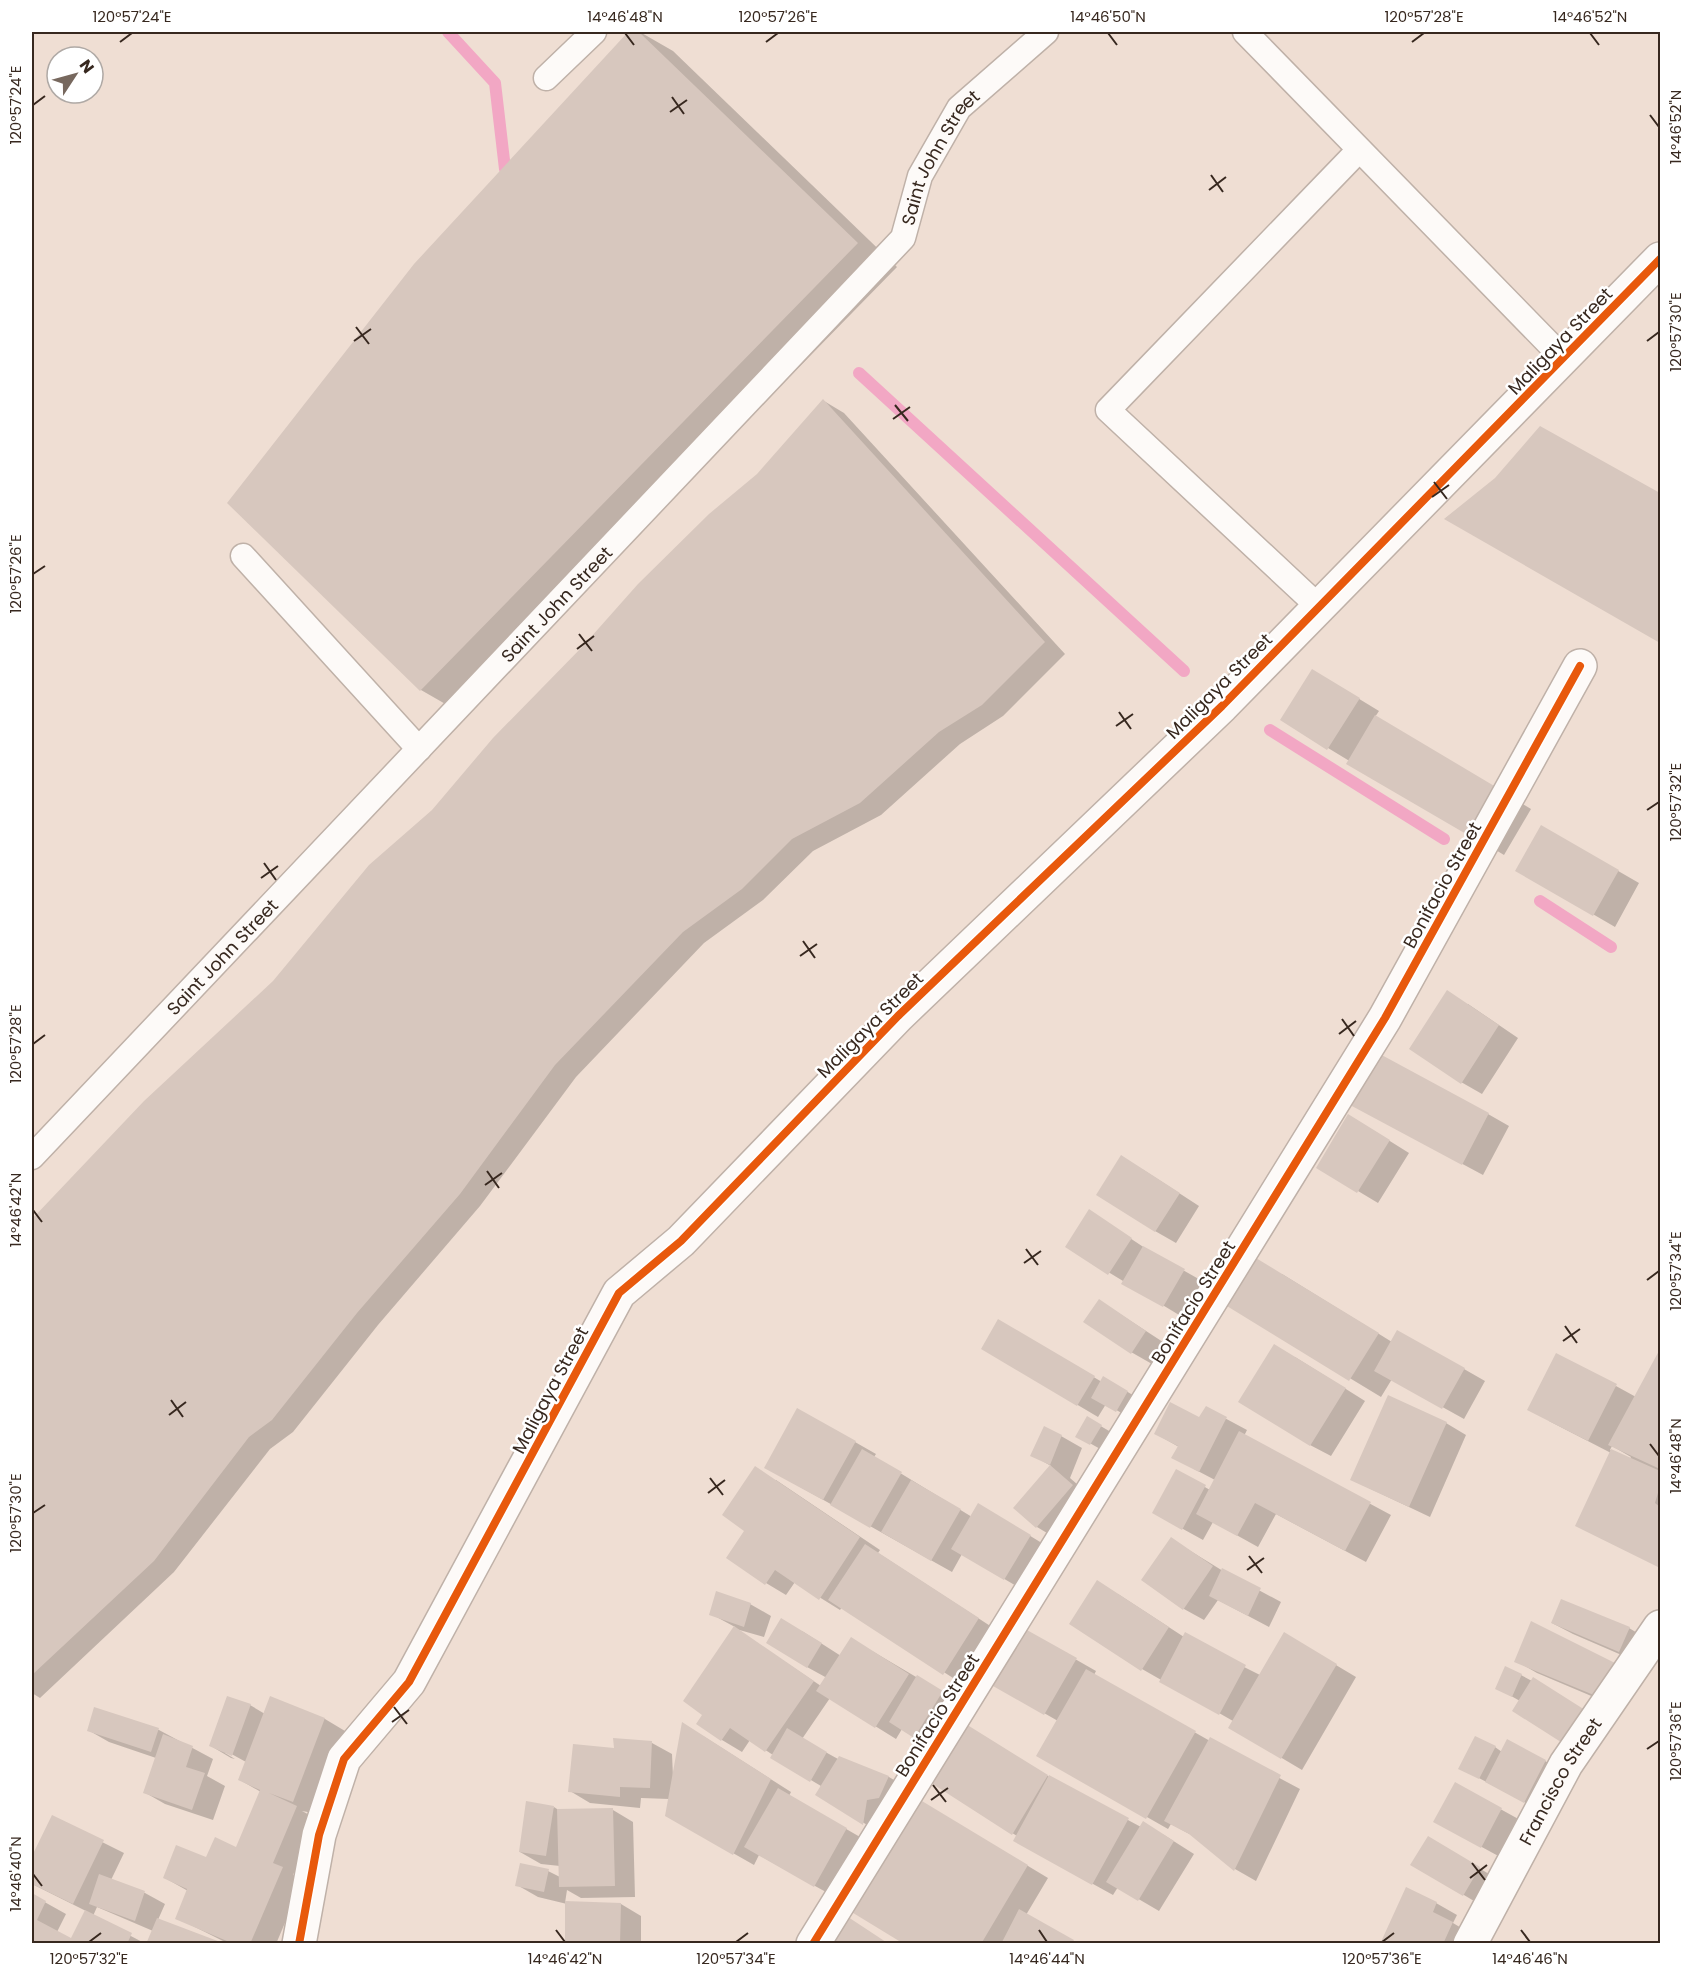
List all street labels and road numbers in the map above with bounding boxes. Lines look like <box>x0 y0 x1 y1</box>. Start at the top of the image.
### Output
street label: Saint John Street <box>895 83 985 228</box>
street label: Maligaya Street <box>1502 282 1618 400</box>
street label: Saint John Street <box>495 540 617 668</box>
street label: Maligaya Street <box>1160 627 1278 745</box>
street label: Bonifacio Street <box>1397 817 1487 953</box>
street label: Saint John Street <box>161 893 283 1020</box>
street label: Maligaya Street <box>811 966 929 1084</box>
street label: Bonifacio Street <box>1145 1236 1241 1368</box>
street label: Maligaya Street <box>506 1322 594 1458</box>
street label: Bonifacio Street <box>889 1649 985 1781</box>
street label: Francisco Street <box>1513 1712 1607 1849</box>

